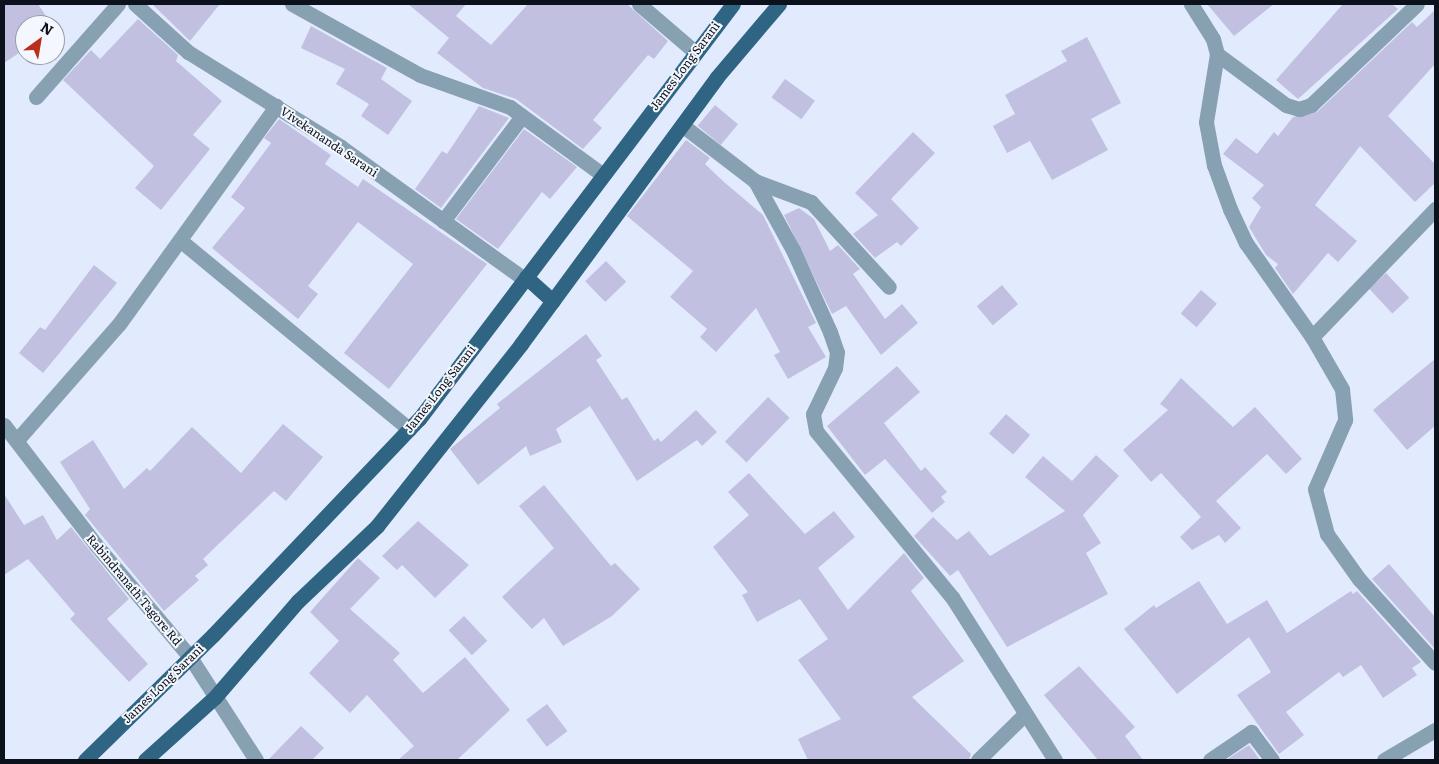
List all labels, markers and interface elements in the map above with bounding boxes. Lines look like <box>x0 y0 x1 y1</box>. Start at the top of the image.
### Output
north arrow <box>15 15 65 65</box>
text: N <box>37 17 58 40</box>
street label: James Long Sarani <box>647 19 723 113</box>
street label: Vivekananda Sarani <box>277 104 381 180</box>
street label: James Long Sarani <box>401 342 479 436</box>
street label: Rabindranath Tagore Rd <box>83 532 185 648</box>
street label: James Long Sarani <box>120 642 206 726</box>

